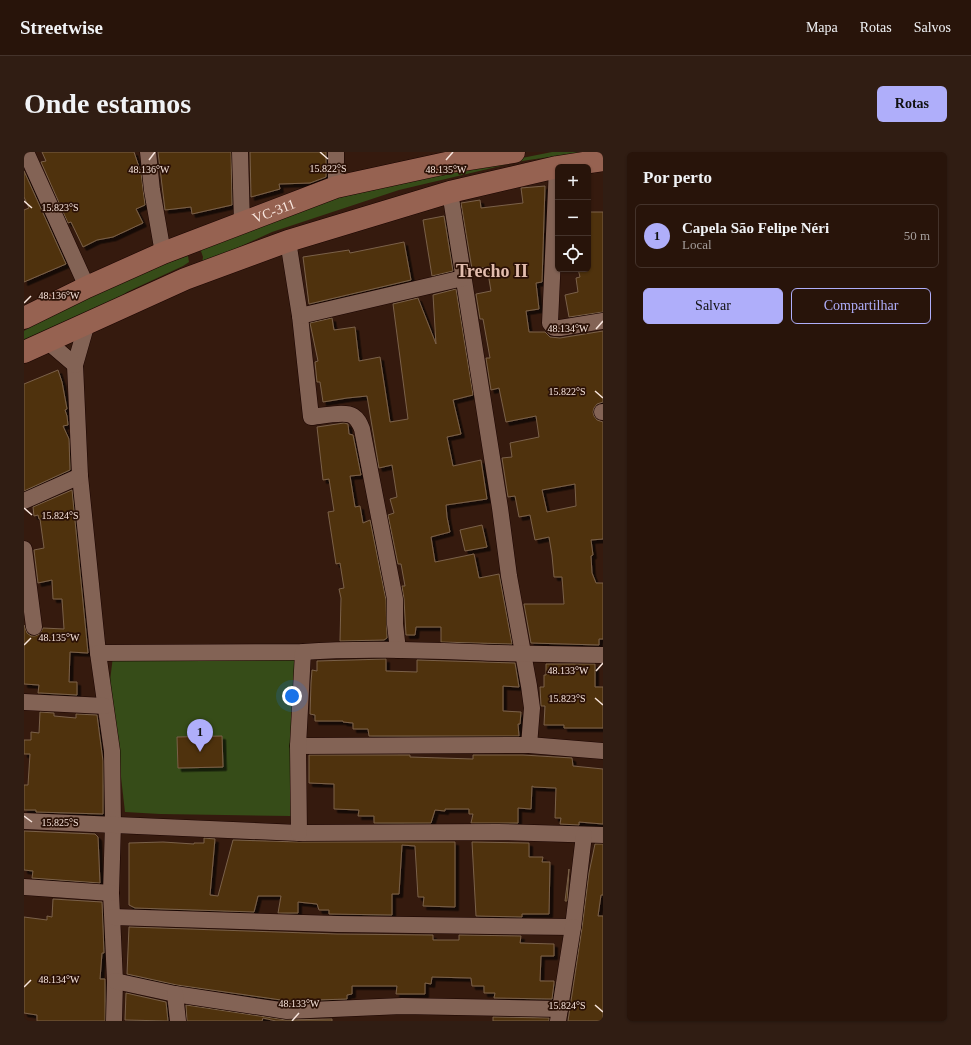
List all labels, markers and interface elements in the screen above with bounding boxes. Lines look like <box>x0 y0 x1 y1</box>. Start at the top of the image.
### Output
text: Streetwise <box>20 17 103 38</box>
text: Mapa <box>806 20 838 35</box>
text: Rotas <box>860 20 892 35</box>
text: Salvos <box>914 20 951 35</box>
button: Rotas <box>877 86 947 122</box>
text: Onde estamos <box>24 88 191 119</box>
text: 15.822°S <box>309 163 347 174</box>
text: 48.136°W <box>129 164 170 175</box>
text: 48.135°W <box>426 164 467 175</box>
map controls <box>555 164 591 272</box>
button: + <box>555 164 591 200</box>
text: Por perto <box>643 168 712 187</box>
street label: VC-311 <box>250 196 297 226</box>
button: − <box>555 200 591 236</box>
text: 15.823°S <box>41 202 79 213</box>
text: Capela São Felipe Néri <box>682 220 829 236</box>
text: 1 <box>654 228 660 243</box>
text: 50 m <box>904 228 930 243</box>
button: locate <box>555 236 591 272</box>
text: Local <box>682 237 712 252</box>
district label: Trecho II <box>456 261 528 281</box>
button: Salvar <box>643 288 783 324</box>
button: Compartilhar <box>791 288 931 324</box>
text: 48.136°W <box>39 290 80 301</box>
text: 48.134°W <box>548 323 589 334</box>
text: 15.822°S <box>548 386 586 397</box>
text: 15.824°S <box>41 510 79 521</box>
text: 48.135°W <box>39 632 80 643</box>
text: 48.133°W <box>548 665 589 676</box>
your location <box>282 686 302 706</box>
text: 15.823°S <box>548 693 586 704</box>
pin: 1 <box>187 719 213 752</box>
text: 15.825°S <box>41 817 79 828</box>
text: 48.134°W <box>39 974 80 985</box>
text: 48.133°W <box>279 998 320 1009</box>
text: 15.824°S <box>548 1000 586 1011</box>

